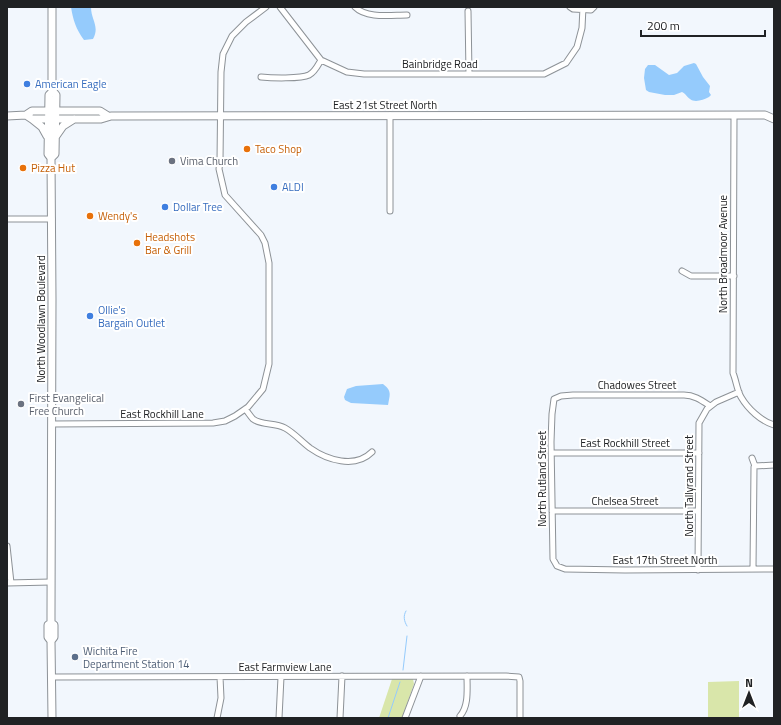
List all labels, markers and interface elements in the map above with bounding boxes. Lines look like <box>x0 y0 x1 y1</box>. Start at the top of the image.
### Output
scale bar <box>641 12 765 38</box>
text: 200 m <box>647 16 680 35</box>
street label: Bainbridge Road <box>402 56 478 72</box>
place label: American Eagle <box>35 76 107 92</box>
marker: American Eagle <box>22 79 32 89</box>
street label: East 21st Street North <box>333 97 437 113</box>
place label: Taco Shop <box>255 141 302 157</box>
marker: Taco Shop <box>242 144 252 154</box>
place label: Vima Church <box>180 153 238 169</box>
marker: Vima Church <box>167 156 177 166</box>
place label: Pizza Hut <box>31 160 75 176</box>
marker: Pizza Hut <box>18 163 28 173</box>
place label: ALDI <box>282 179 304 195</box>
marker: ALDI <box>269 182 279 192</box>
street label: North Broadmoor Avenue <box>715 194 731 313</box>
place label: Dollar Tree <box>173 199 223 215</box>
marker: Dollar Tree <box>160 202 170 212</box>
place label: Wendy's <box>98 208 137 224</box>
marker: Wendy's <box>85 211 95 221</box>
place label: Headshots Bar & Grill <box>145 229 195 258</box>
marker: Headshots Bar & Grill <box>132 238 142 248</box>
street label: North Woodlawn Boulevard <box>33 255 49 383</box>
place label: Ollie's Bargain Outlet <box>98 302 165 331</box>
marker: Ollie's Bargain Outlet <box>85 311 95 321</box>
street label: Chadowes Street <box>598 377 677 393</box>
place label: First Evangelical Free Church <box>29 390 104 419</box>
marker: First Evangelical Free Church <box>16 399 26 409</box>
street label: East Rockhill Lane <box>120 406 204 422</box>
street label: North Rutland Street <box>534 431 550 527</box>
street label: East Rockhill Street <box>580 435 670 451</box>
street label: North Tallyrand Street <box>681 435 697 537</box>
street label: Chelsea Street <box>592 493 659 509</box>
street label: East 17th Street North <box>612 552 718 568</box>
place label: Wichita Fire Department Station 14 <box>83 643 190 672</box>
marker: Wichita Fire Department Station 14 <box>70 652 80 662</box>
street label: East Farmview Lane <box>238 659 332 675</box>
north arrow <box>729 673 769 713</box>
text: N <box>745 675 753 691</box>

